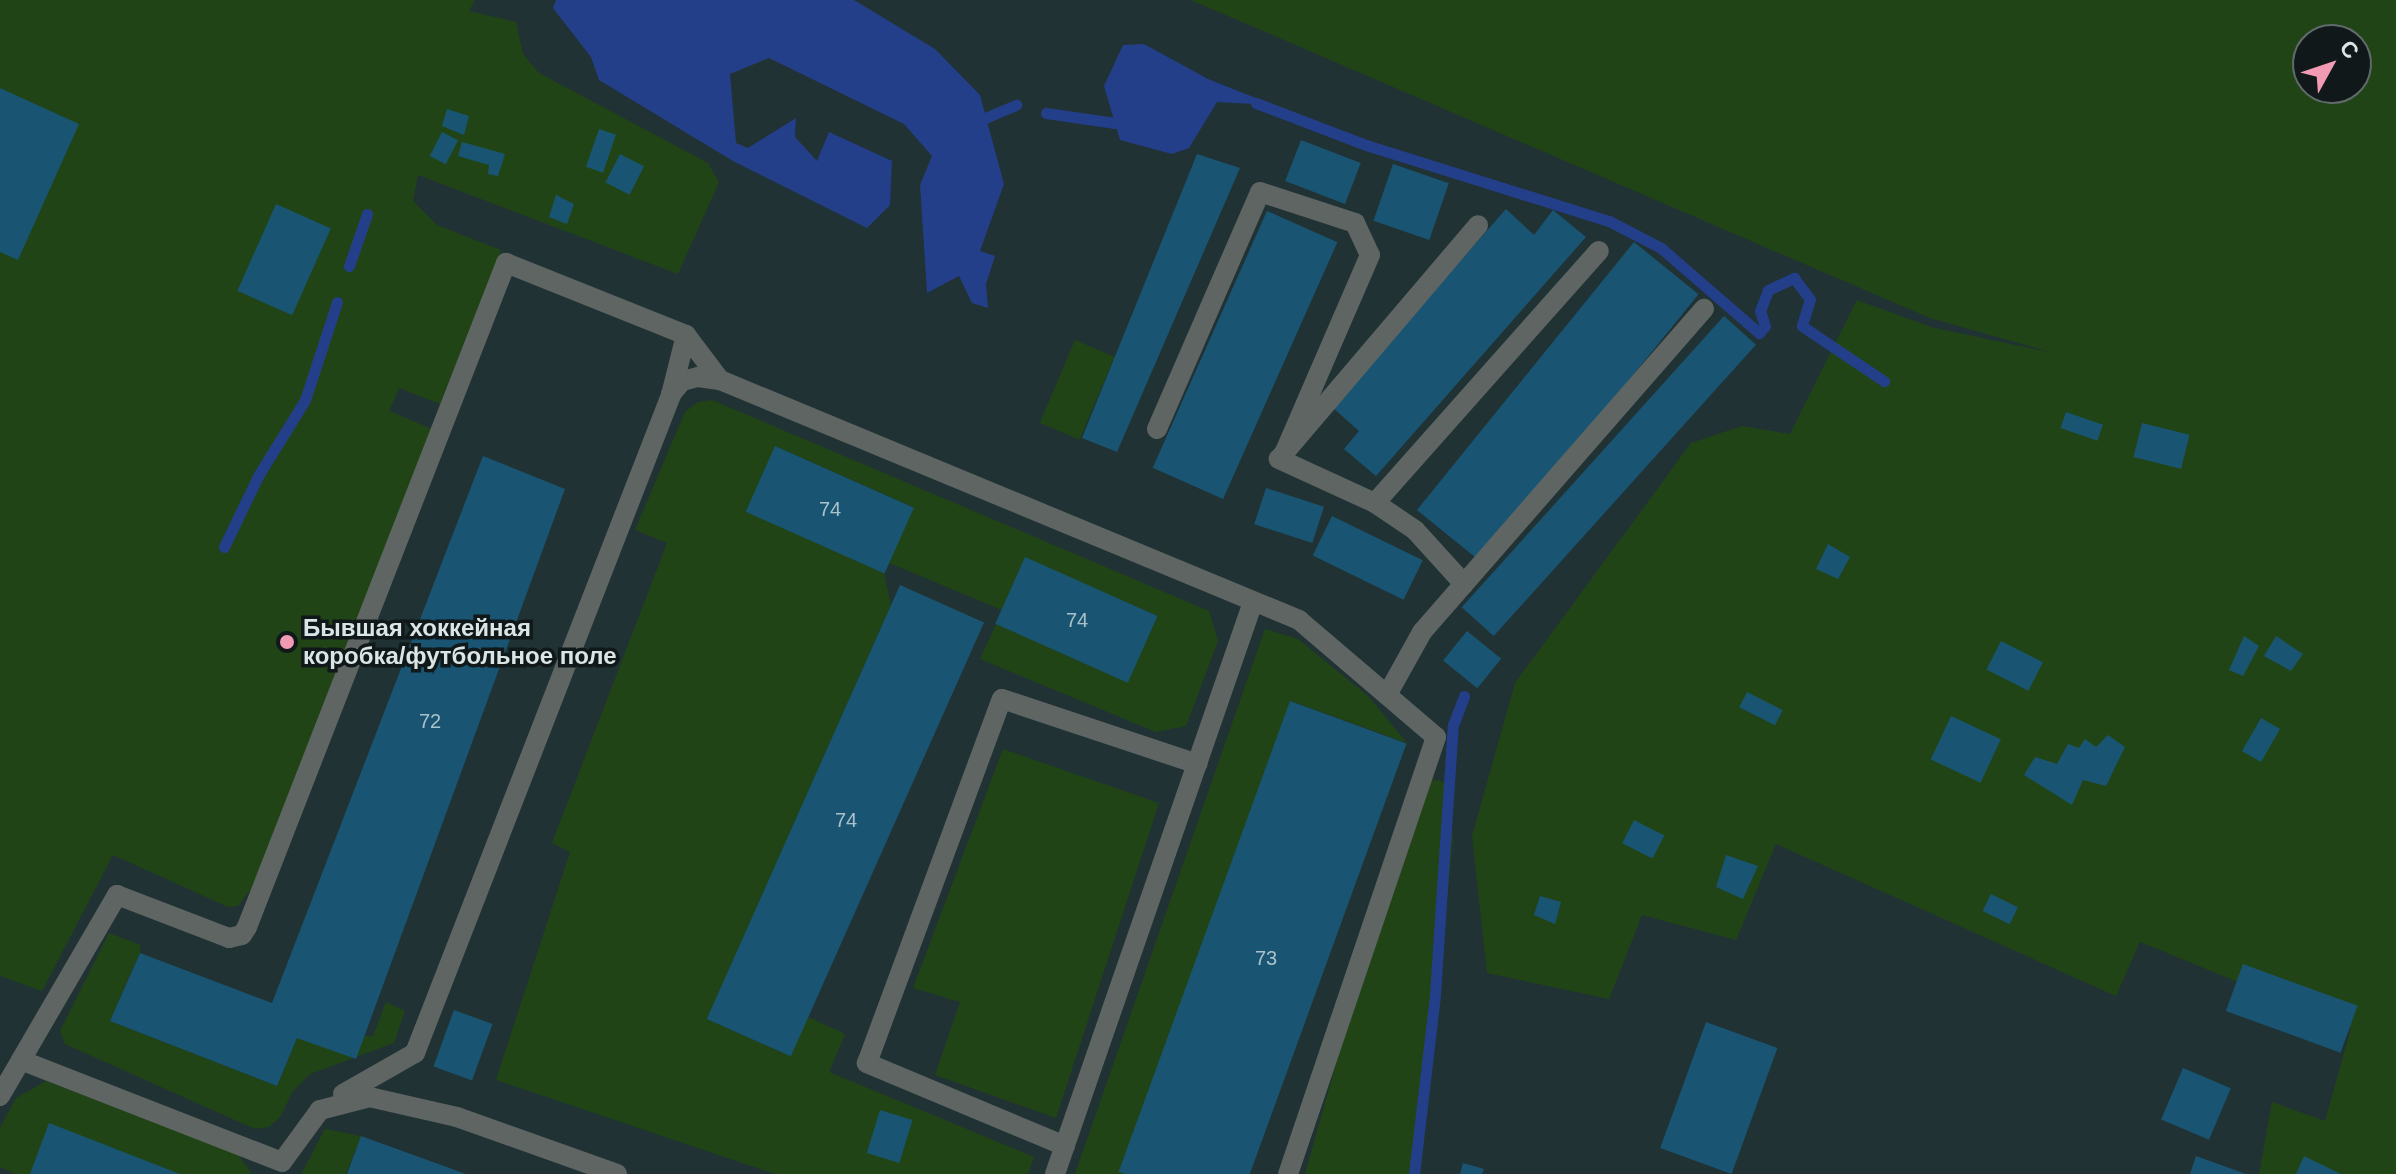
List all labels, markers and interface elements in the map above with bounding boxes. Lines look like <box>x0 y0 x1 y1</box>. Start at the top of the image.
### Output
north arrow <box>2292 24 2372 104</box>
text: С <box>2335 35 2364 64</box>
house number: 74 <box>819 497 841 521</box>
house number: 74 <box>1066 608 1088 632</box>
place label: Бывшая хоккейная коробка/футбольное поле <box>303 614 616 670</box>
marker: Бывшая хоккейная коробка/футбольное поле <box>278 633 296 651</box>
house number: 72 <box>419 709 441 733</box>
house number: 74 <box>835 808 857 832</box>
house number: 73 <box>1255 946 1277 970</box>

